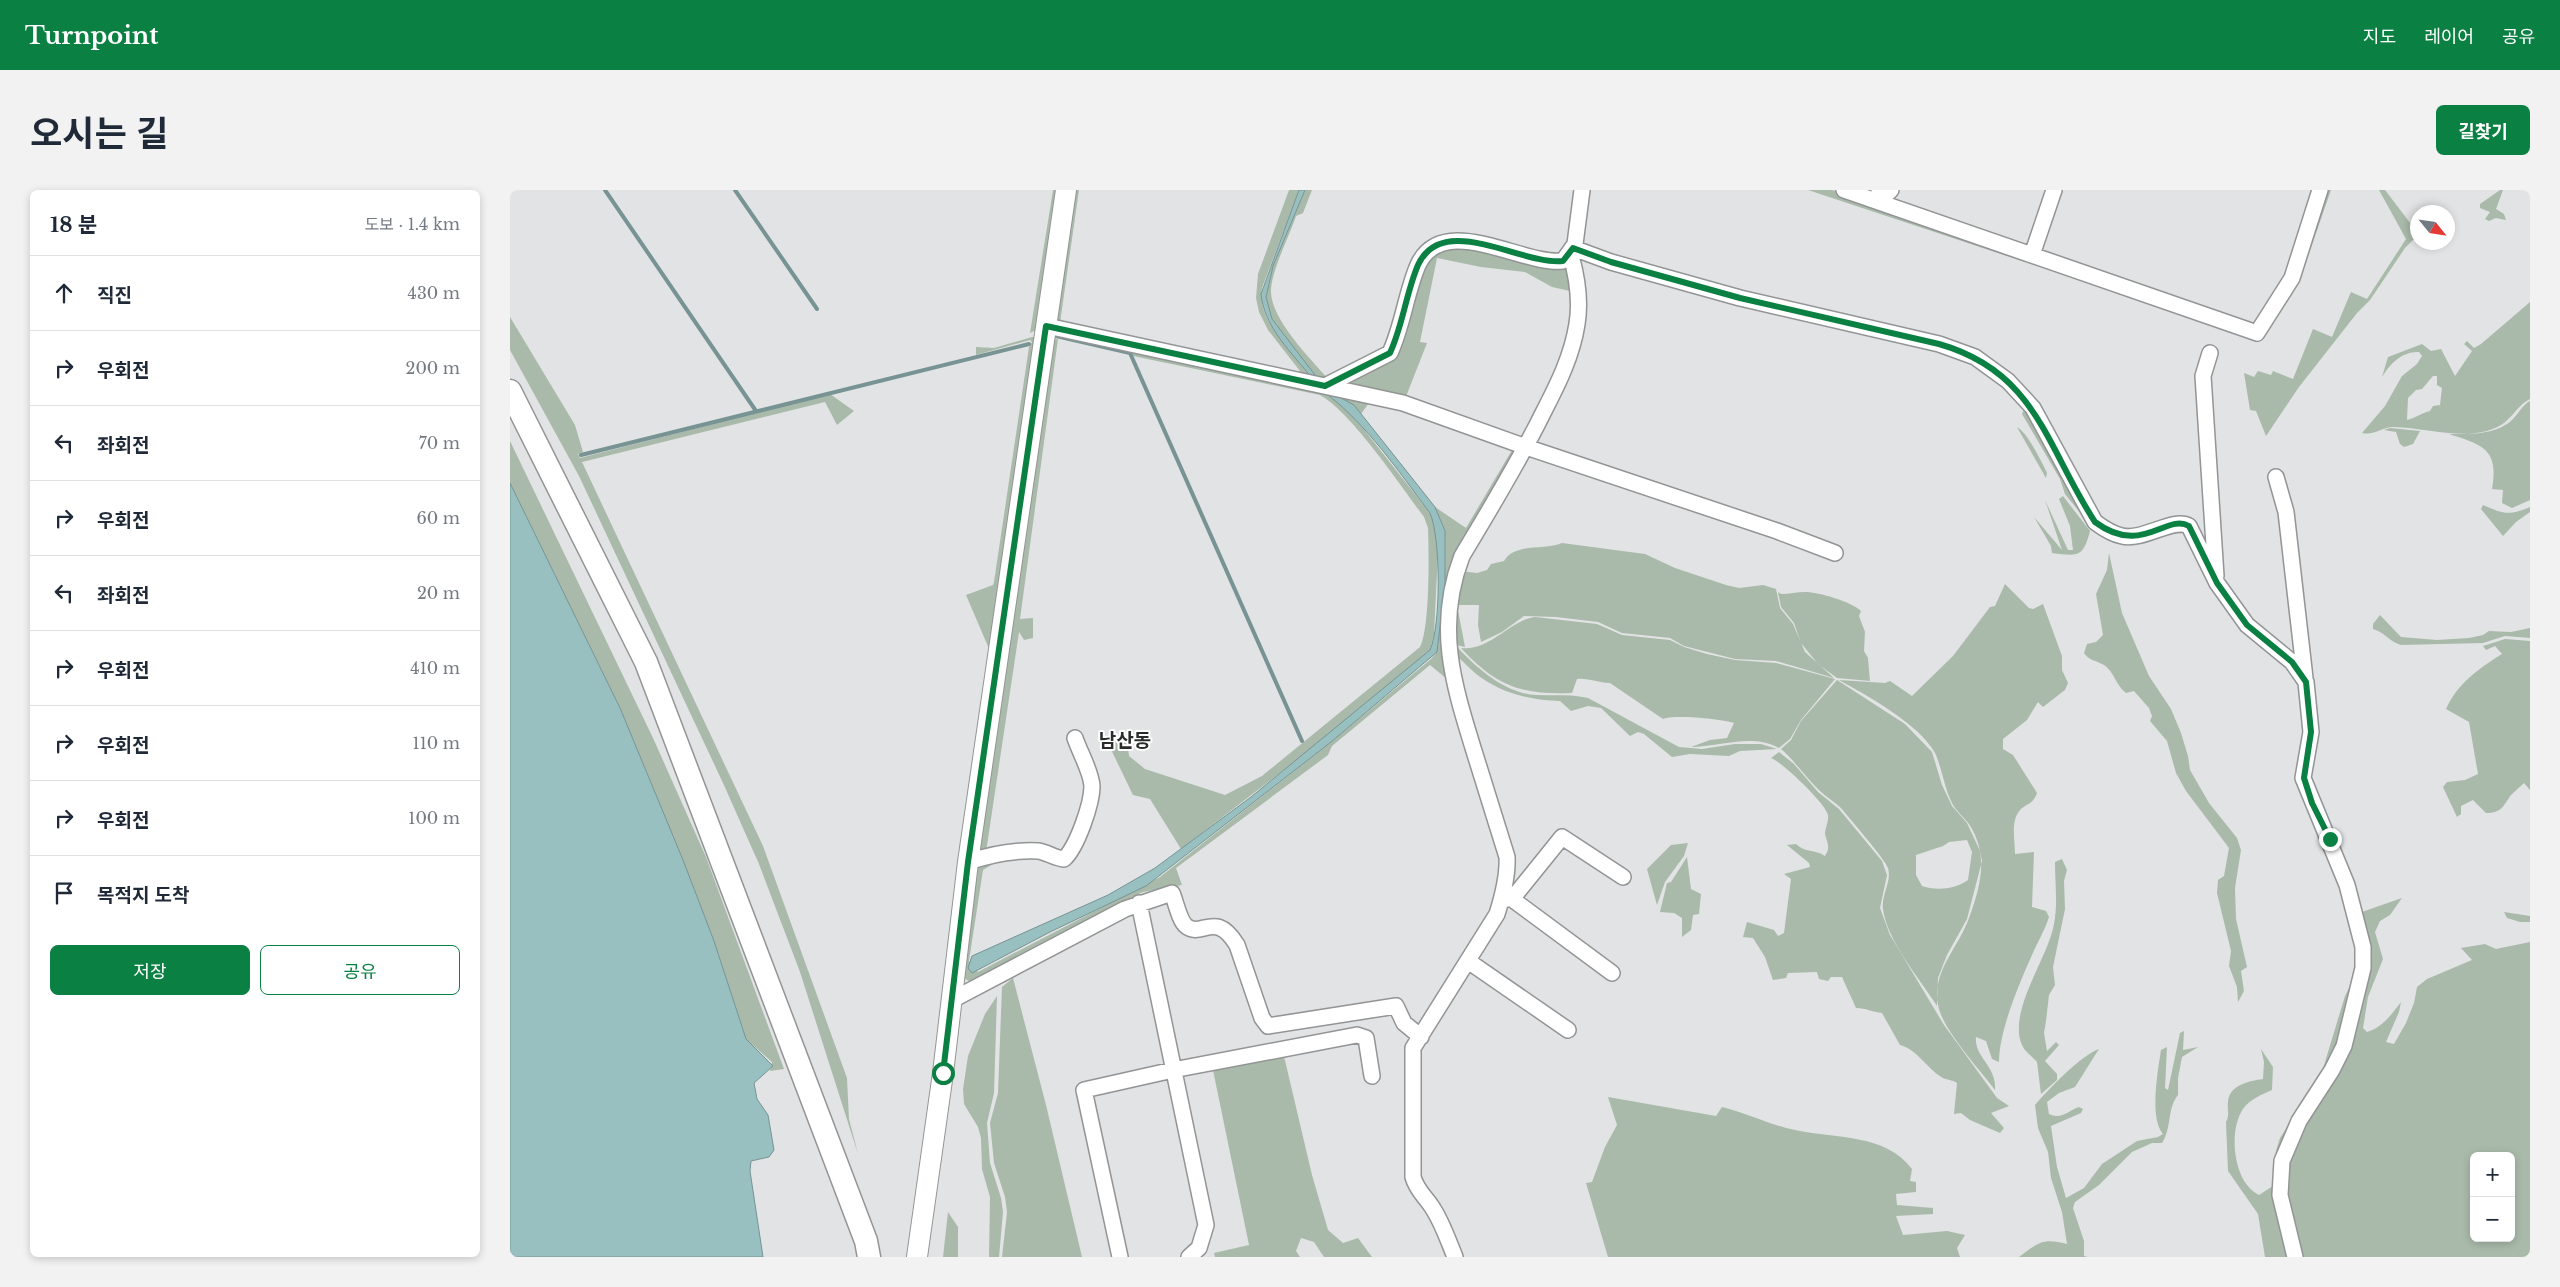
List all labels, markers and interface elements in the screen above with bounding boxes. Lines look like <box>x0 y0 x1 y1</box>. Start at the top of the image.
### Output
text: Turnpoint <box>25 21 158 50</box>
text: 지도 <box>2363 26 2396 48</box>
text: 레이어 <box>2424 26 2474 48</box>
text: 공유 <box>2502 26 2535 48</box>
button: 길찾기 <box>2436 105 2530 155</box>
text: 오시는 길 <box>30 112 168 155</box>
north arrow <box>2410 205 2455 250</box>
text: 18 분 <box>50 212 97 238</box>
text: 도보 · 1.4 km <box>364 214 460 234</box>
icon: ahead <box>50 279 78 307</box>
text: 430 m <box>408 283 460 303</box>
text: 직진 <box>97 284 132 307</box>
icon: right <box>50 354 78 382</box>
text: 200 m <box>406 358 460 378</box>
text: 우회전 <box>97 359 149 382</box>
icon: left <box>50 429 78 457</box>
text: 70 m <box>419 433 460 453</box>
text: 좌회전 <box>97 434 149 457</box>
icon: right <box>50 504 78 532</box>
text: 60 m <box>417 508 460 528</box>
text: 우회전 <box>97 509 149 532</box>
icon: left <box>50 579 78 607</box>
text: 20 m <box>417 583 460 603</box>
text: 좌회전 <box>97 584 149 607</box>
icon: right <box>50 654 78 682</box>
text: 410 m <box>410 658 460 678</box>
text: 우회전 <box>97 659 149 682</box>
icon: right <box>50 729 78 757</box>
district label: 남산동 <box>1099 729 1151 752</box>
text: 110 m <box>413 733 460 753</box>
text: 우회전 <box>97 734 149 757</box>
icon: right <box>50 804 78 832</box>
text: 100 m <box>408 808 460 828</box>
text: 우회전 <box>97 809 149 832</box>
route end <box>2319 828 2342 851</box>
icon: arrive <box>50 879 78 907</box>
text: 목적지 도착 <box>97 884 189 907</box>
button: 저장 <box>50 945 250 995</box>
button: 공유 <box>260 945 460 995</box>
route start <box>932 1062 955 1085</box>
map controls <box>2470 1152 2515 1242</box>
button: + <box>2470 1152 2515 1197</box>
button: − <box>2470 1197 2515 1242</box>

